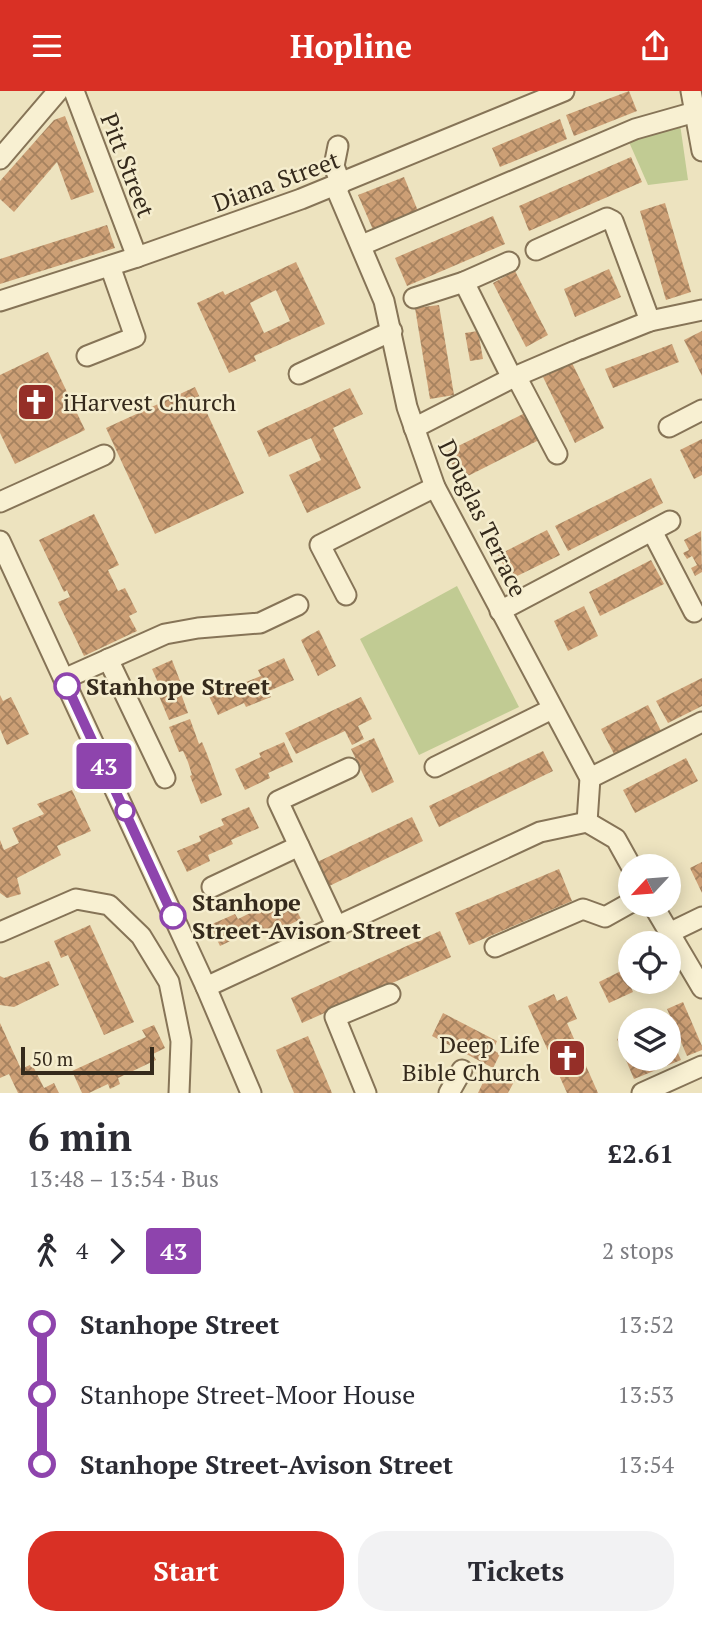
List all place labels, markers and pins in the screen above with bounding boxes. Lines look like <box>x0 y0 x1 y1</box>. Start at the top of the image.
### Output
church icon: iHarvest Church <box>15 381 57 423</box>
place label: iHarvest Church <box>63 386 236 418</box>
place label: Stanhope Street <box>86 670 270 702</box>
marker: Stanhope Street <box>54 673 80 699</box>
unlabelled marker <box>115 801 135 821</box>
place label: Stanhope Street-Avison Street <box>192 886 421 946</box>
marker: Stanhope Street-Avison Street <box>160 903 186 929</box>
place label: Deep Life Bible Church <box>402 1028 540 1088</box>
church icon: Deep Life Bible Church <box>546 1037 588 1079</box>

